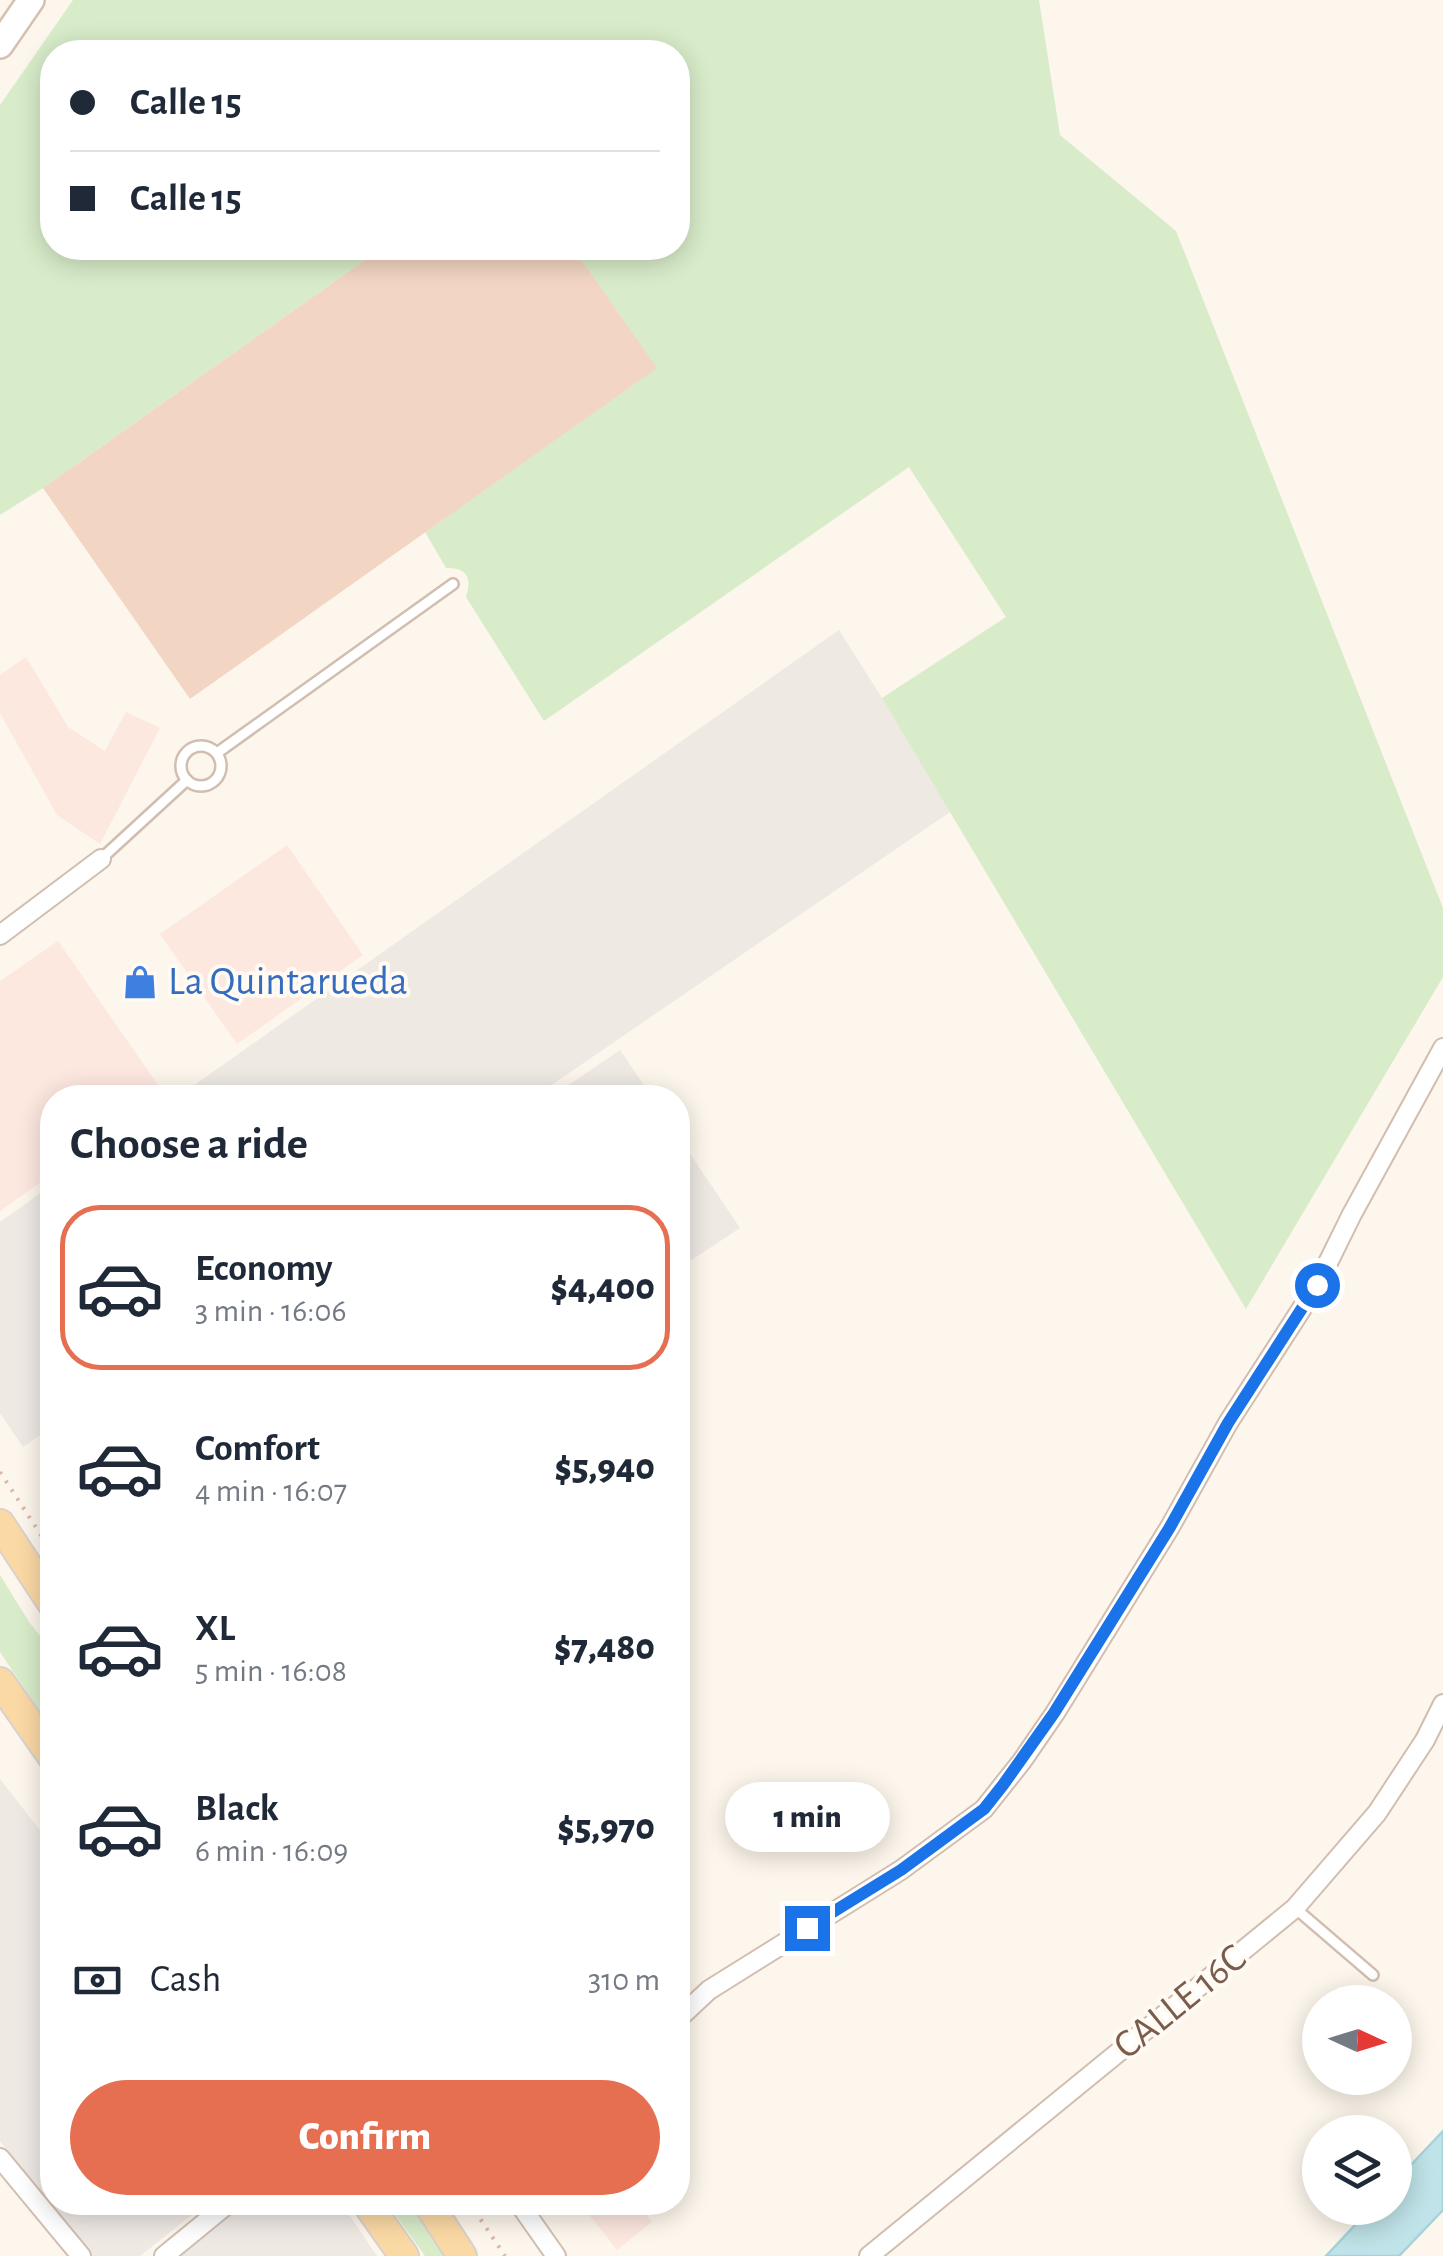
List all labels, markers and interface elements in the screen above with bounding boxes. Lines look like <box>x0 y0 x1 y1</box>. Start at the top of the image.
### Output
text: Calle 15 <box>130 84 242 122</box>
text: Calle 15 <box>130 180 242 218</box>
place label: La Quintarueda <box>168 962 408 1002</box>
shop icon: La Quintarueda <box>121 963 159 1001</box>
text: Choose a ride <box>70 1122 308 1167</box>
icon: car <box>75 1243 165 1333</box>
text: Economy <box>195 1250 333 1288</box>
route start <box>1295 1263 1340 1308</box>
text: $4,400 <box>550 1269 655 1307</box>
text: 3 min · 16:06 <box>195 1295 347 1327</box>
icon: car <box>75 1423 165 1513</box>
text: Comfort <box>195 1430 320 1468</box>
text: $5,940 <box>554 1449 655 1487</box>
text: 4 min · 16:07 <box>195 1475 347 1507</box>
icon: car <box>75 1603 165 1693</box>
text: XL <box>195 1610 235 1648</box>
text: $7,480 <box>554 1629 655 1667</box>
text: 5 min · 16:08 <box>195 1655 347 1687</box>
icon: car <box>75 1783 165 1873</box>
callout: 1 min <box>724 1783 890 1853</box>
text: Black <box>195 1790 279 1828</box>
text: 1 min <box>773 1801 842 1833</box>
text: $5,970 <box>557 1809 655 1847</box>
text: 6 min · 16:09 <box>195 1835 348 1867</box>
route end <box>785 1906 830 1951</box>
street label: CALLE 16C <box>1107 1937 1253 2067</box>
icon: cash <box>70 1953 125 2008</box>
text: Cash <box>150 1961 221 1999</box>
text: 310 m <box>588 1964 660 1996</box>
north arrow <box>1302 1985 1412 2095</box>
map controls <box>1302 1985 1412 2225</box>
button: Confirm <box>70 2080 660 2195</box>
button: layers <box>1302 2115 1412 2225</box>

